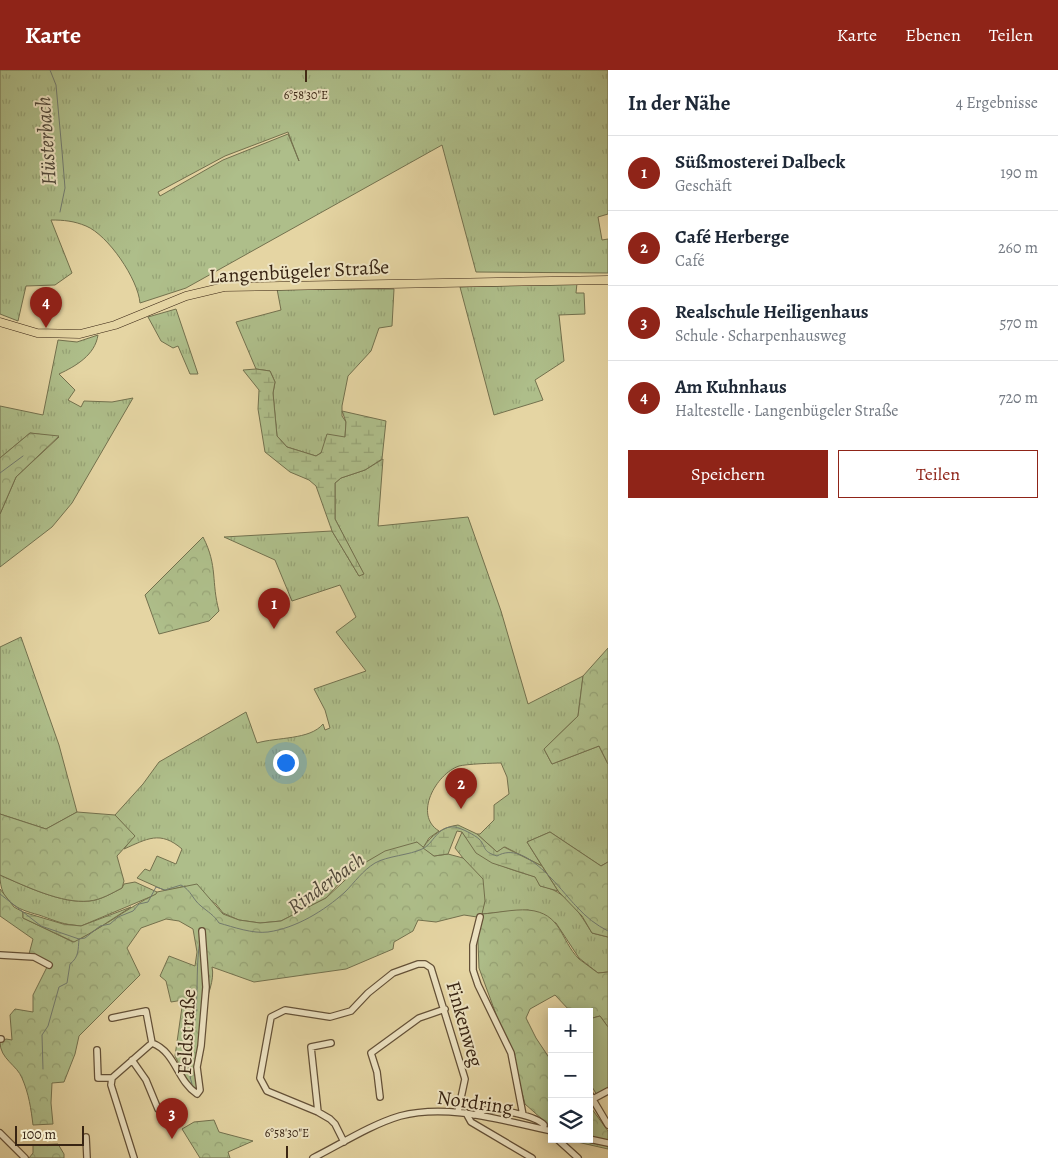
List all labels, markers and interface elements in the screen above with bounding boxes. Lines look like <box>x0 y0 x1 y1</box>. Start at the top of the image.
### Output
text: Karte <box>25 19 81 51</box>
text: Karte <box>837 23 877 47</box>
text: Ebenen <box>905 23 961 47</box>
text: Teilen <box>989 23 1033 47</box>
text: 6°58'30"E <box>284 87 328 103</box>
text: In der Nähe <box>628 89 730 117</box>
text: 4 Ergebnisse <box>956 92 1038 114</box>
water label: Hüsterbach <box>29 95 63 187</box>
text: Süßmosterei Dalbeck <box>675 149 845 175</box>
text: 1 <box>641 162 647 184</box>
text: 190 m <box>1000 162 1038 184</box>
text: Geschäft <box>675 175 732 197</box>
text: Café Herberge <box>675 224 789 250</box>
text: 2 <box>640 237 648 259</box>
text: 260 m <box>998 237 1038 259</box>
text: Café <box>675 250 705 272</box>
street label: Langenbügeler Straße <box>208 253 390 290</box>
pin: 4 <box>30 287 62 328</box>
text: Realschule Heiligenhaus <box>675 299 869 325</box>
text: 3 <box>641 312 647 334</box>
text: 570 m <box>999 312 1038 334</box>
text: Schule · Scharpenhausweg <box>675 325 846 347</box>
text: Am Kuhnhaus <box>675 374 787 400</box>
text: 4 <box>640 387 648 409</box>
text: 720 m <box>999 387 1038 409</box>
text: Haltestelle · Langenbügeler Straße <box>675 400 898 422</box>
button: Speichern <box>628 450 828 498</box>
button: Teilen <box>838 450 1038 498</box>
pin: 1 <box>258 588 290 629</box>
your location <box>273 750 299 776</box>
pin: 2 <box>445 768 477 809</box>
water label: Rinderbach <box>282 845 370 921</box>
street label: Finkenweg <box>439 978 490 1070</box>
street label: Feldstraße <box>171 988 202 1076</box>
map controls <box>548 1008 593 1143</box>
button: + <box>548 1008 593 1053</box>
button: − <box>548 1053 593 1098</box>
street label: Nordring <box>435 1084 515 1121</box>
pin: 3 <box>156 1098 188 1139</box>
button: layers <box>548 1098 593 1143</box>
scale bar <box>15 1123 84 1146</box>
text: 100 m <box>22 1125 56 1144</box>
text: 6°58'30"E <box>265 1125 309 1141</box>

